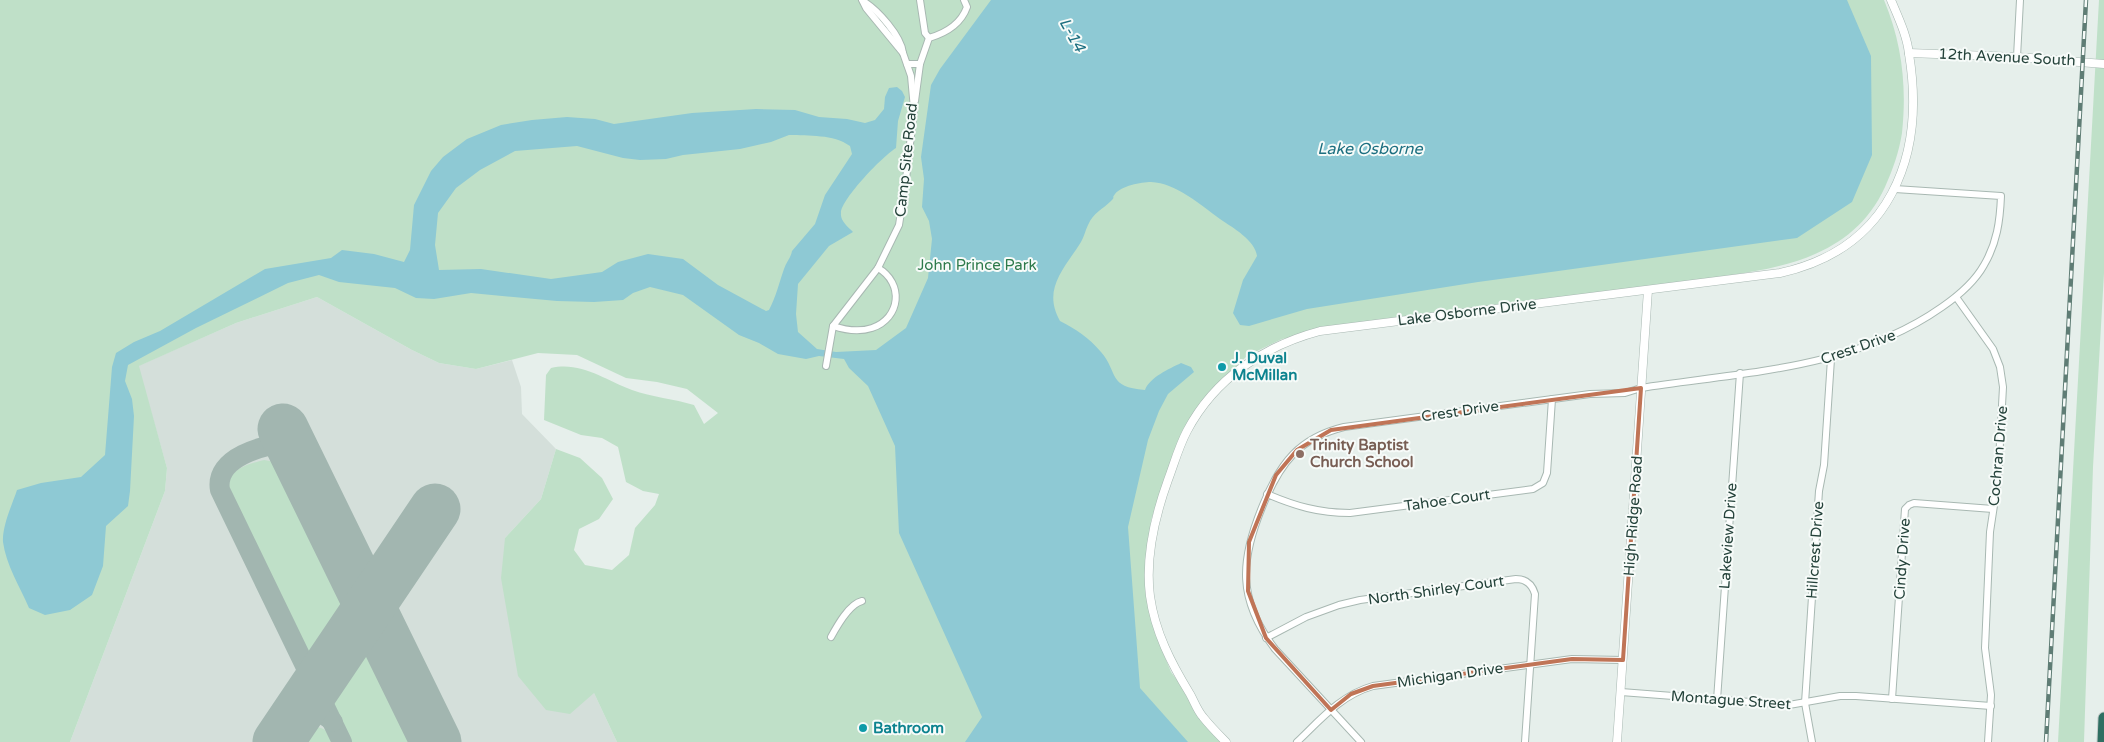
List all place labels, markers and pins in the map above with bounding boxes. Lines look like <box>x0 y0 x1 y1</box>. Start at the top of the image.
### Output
place label: J. Duval McMillan <box>1231 349 1297 384</box>
marker: J. Duval McMillan <box>1216 361 1228 373</box>
place label: Trinity Baptist Church School <box>1309 436 1414 471</box>
marker: Trinity Baptist Church School <box>1294 448 1306 460</box>
place label: Bathroom <box>873 719 944 737</box>
marker: Bathroom <box>857 722 869 734</box>

